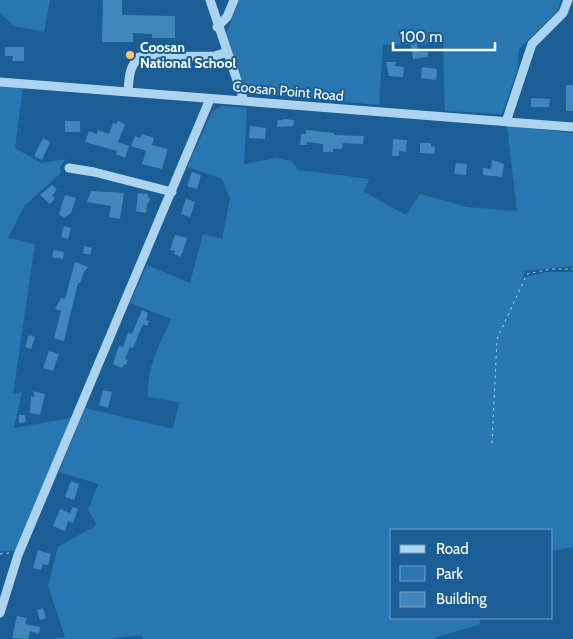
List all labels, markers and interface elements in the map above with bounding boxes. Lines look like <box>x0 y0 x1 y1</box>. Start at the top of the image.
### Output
scale bar <box>393 20 496 52</box>
text: 100 m <box>400 28 442 46</box>
place label: Coosan National School <box>140 38 236 72</box>
marker: Coosan National School <box>124 49 136 61</box>
street label: Coosan Point Road <box>232 77 344 105</box>
legend <box>390 529 553 619</box>
text: Road <box>436 540 469 558</box>
text: Park <box>436 565 463 583</box>
text: Building <box>436 590 487 608</box>

